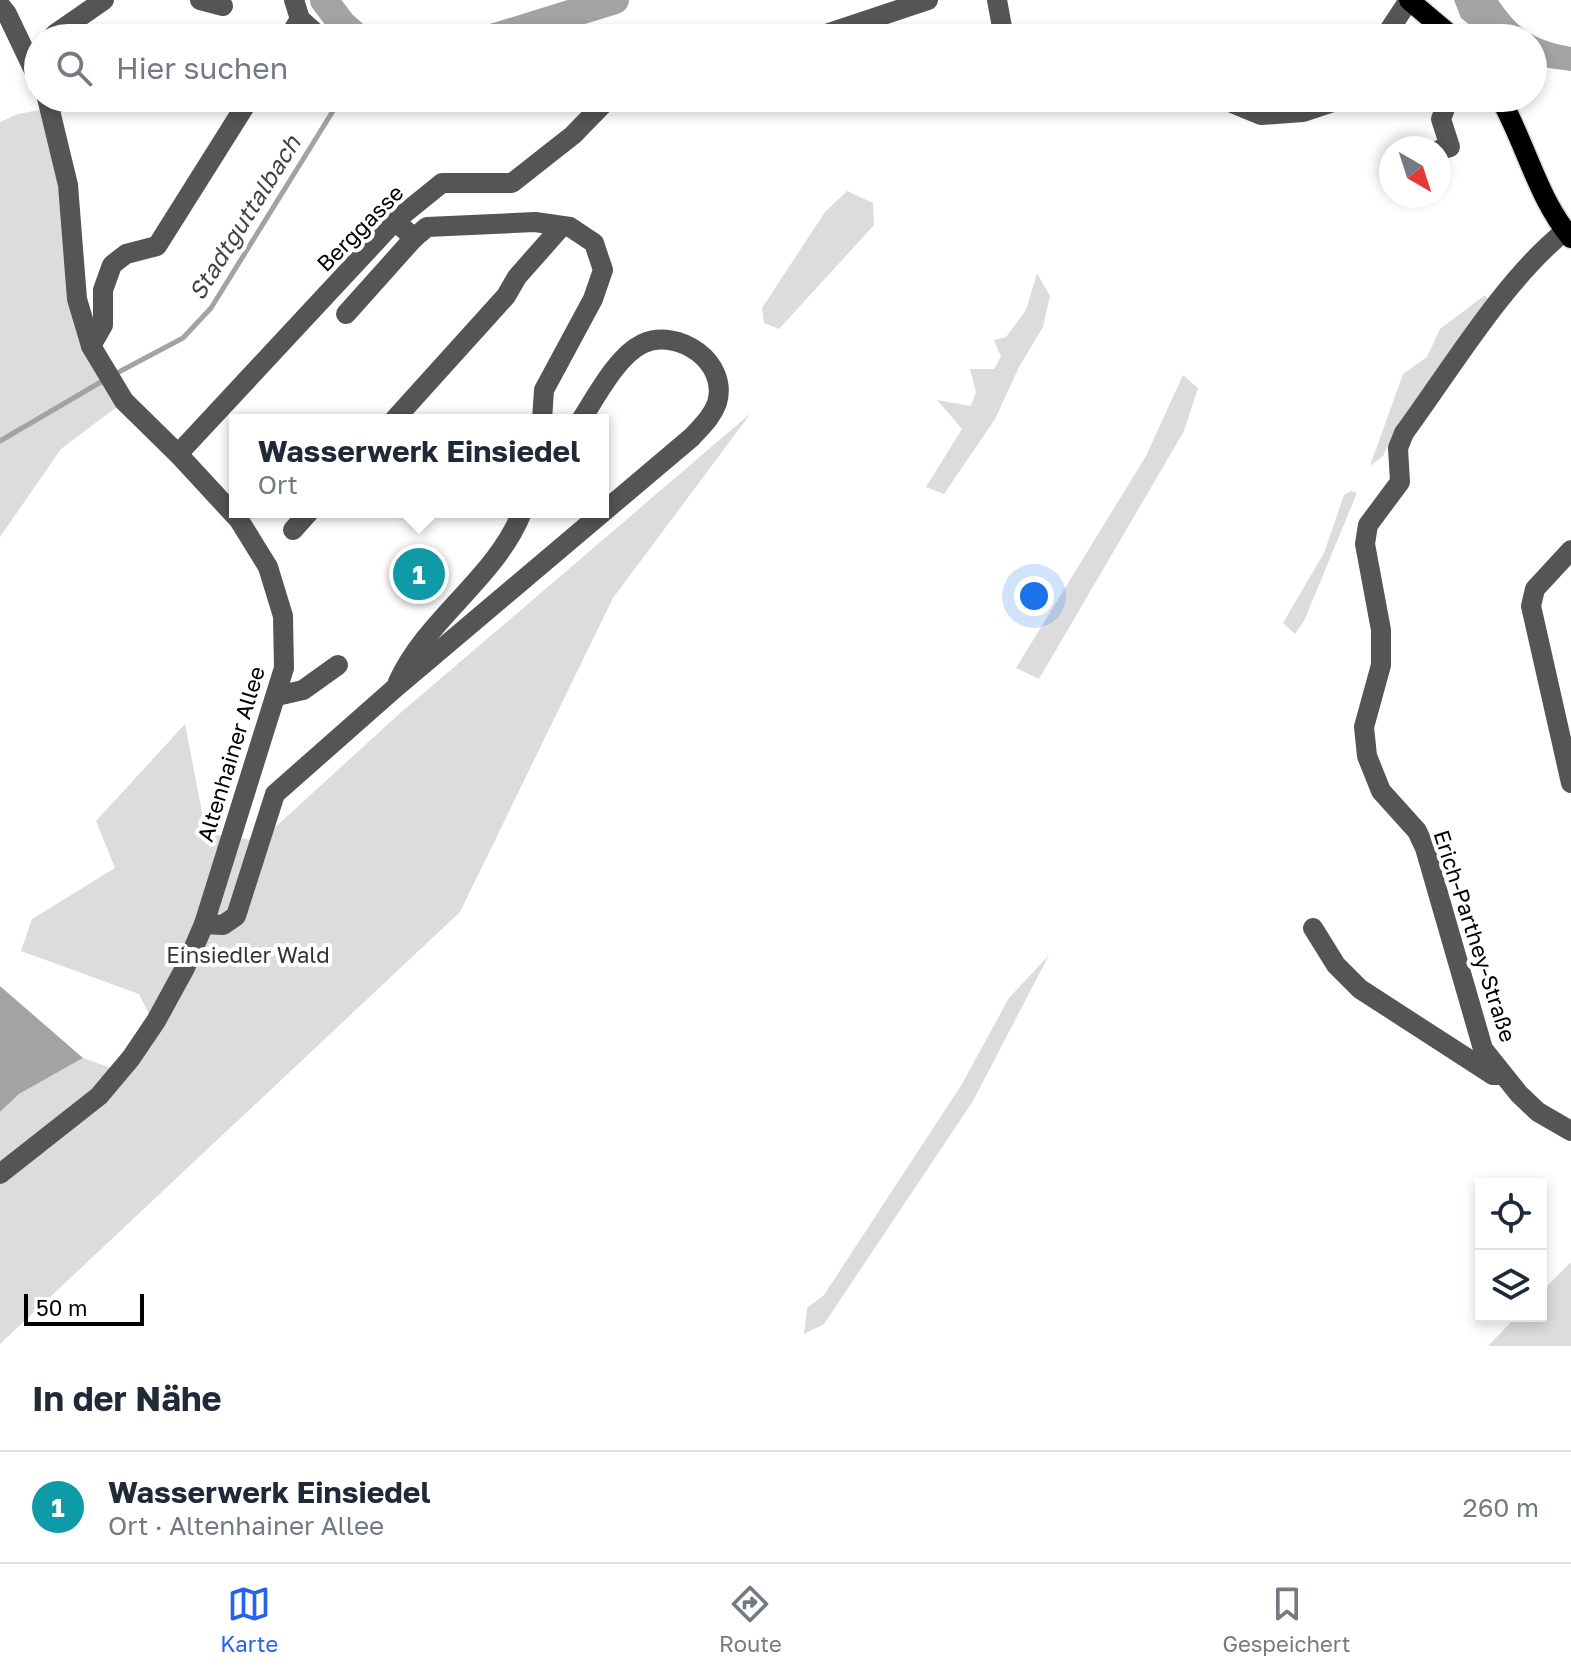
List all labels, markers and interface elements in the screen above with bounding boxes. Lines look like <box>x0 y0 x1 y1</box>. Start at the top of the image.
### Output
search box <box>24 24 1547 112</box>
icon: search <box>52 46 96 90</box>
text: Hier suchen <box>116 50 288 86</box>
water label: Stadtguttalbach <box>182 129 307 305</box>
north arrow <box>1379 136 1451 208</box>
street label: Berggasse <box>311 179 409 277</box>
popup <box>229 414 609 518</box>
text: Wasserwerk Einsiedel <box>258 433 580 469</box>
text: Ort <box>258 469 298 500</box>
pin: 1 <box>393 544 445 604</box>
your location <box>1014 576 1054 616</box>
street label: Altenhainer Allee <box>191 663 270 845</box>
street label: Erich-Parthey-Straße <box>1428 827 1522 1045</box>
park label: Einsiedler Wald <box>166 941 330 968</box>
map controls <box>1475 1178 1547 1322</box>
button: locate <box>1475 1178 1547 1250</box>
button: layers <box>1475 1250 1547 1322</box>
scale bar <box>24 1290 144 1326</box>
text: 50 m <box>36 1294 87 1321</box>
text: In der Nähe <box>32 1378 222 1418</box>
text: Wasserwerk Einsiedel <box>108 1474 431 1510</box>
text: 1 <box>51 1492 65 1523</box>
text: 260 m <box>1463 1492 1539 1523</box>
text: Ort · Altenhainer Allee <box>108 1510 384 1541</box>
tab: Karte <box>220 1582 278 1657</box>
tab: Route <box>719 1582 782 1657</box>
tab: Gespeichert <box>1222 1582 1351 1657</box>

